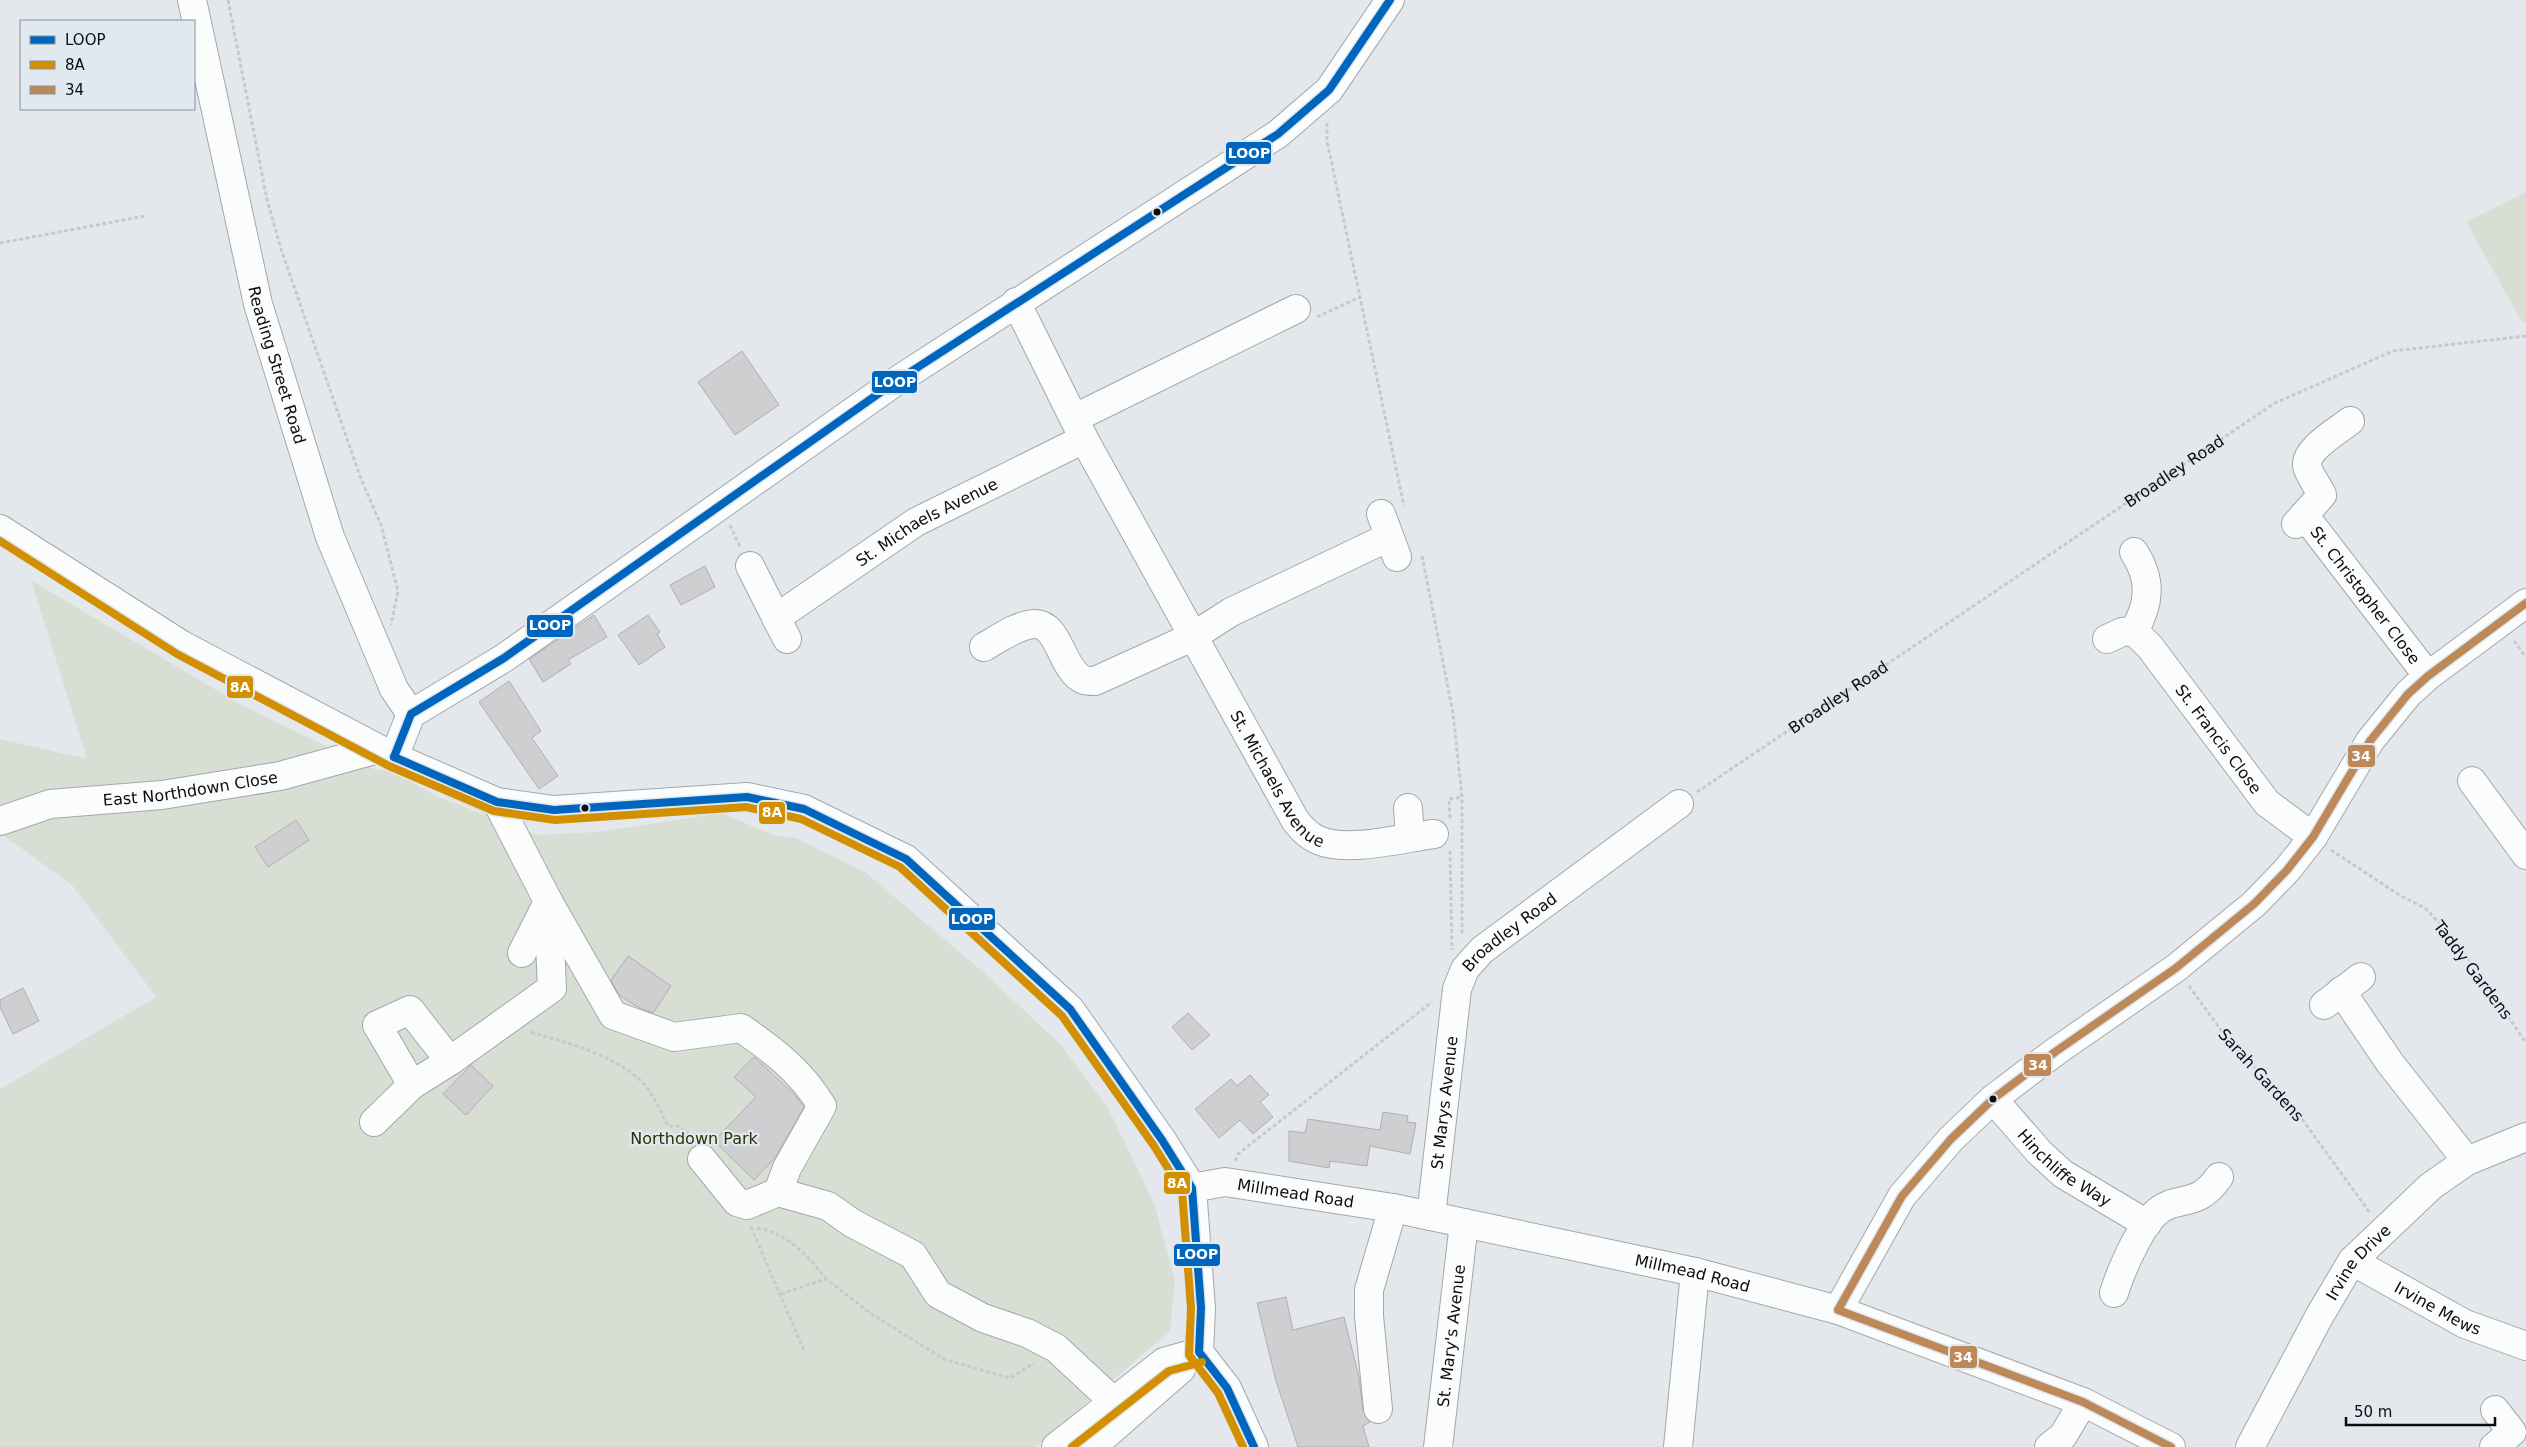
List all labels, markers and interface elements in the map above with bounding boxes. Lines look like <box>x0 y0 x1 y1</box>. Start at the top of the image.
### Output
legend <box>20 20 195 110</box>
text: LOOP <box>65 31 105 49</box>
text: 8A <box>65 56 86 74</box>
text: 34 <box>65 81 84 99</box>
line badge: LOOP <box>1225 141 1272 165</box>
text: LOOP <box>1228 145 1270 161</box>
unlabelled marker <box>1152 207 1162 217</box>
street label: Reading Street Road <box>245 284 310 446</box>
line badge: LOOP <box>871 370 918 394</box>
text: LOOP <box>874 374 916 390</box>
street label: Broadley Road <box>2121 431 2227 511</box>
street label: St. Michaels Avenue <box>852 474 1001 570</box>
street label: St. Christopher Close <box>2307 522 2425 668</box>
line badge: LOOP <box>526 614 574 638</box>
text: LOOP <box>529 617 571 633</box>
street label: Broadley Road <box>1785 657 1891 737</box>
line badge: 8A <box>226 675 254 699</box>
text: 8A <box>230 679 250 695</box>
street label: St. Francis Close <box>2172 681 2266 797</box>
street label: St. Michaels Avenue <box>1227 707 1327 851</box>
line badge: 34 <box>2347 744 2376 768</box>
text: 34 <box>2351 748 2371 764</box>
street label: East Northdown Close <box>102 767 279 809</box>
line badge: 8A <box>758 801 786 825</box>
unlabelled marker <box>580 803 590 813</box>
text: 8A <box>762 804 782 820</box>
street label: Broadley Road <box>1458 888 1560 975</box>
line badge: LOOP <box>948 907 996 931</box>
text: LOOP <box>951 911 993 927</box>
street label: Taddy Gardens <box>2429 916 2516 1023</box>
street label: Sarah Gardens <box>2214 1025 2308 1125</box>
street label: St Marys Avenue <box>1427 1035 1461 1170</box>
line badge: 34 <box>2023 1053 2052 1077</box>
text: 34 <box>2028 1057 2048 1073</box>
unlabelled marker <box>1988 1094 1998 1104</box>
street label: Hinchliffe Way <box>2014 1125 2115 1210</box>
park label: Northdown Park <box>630 1129 759 1148</box>
line badge: 8A <box>1163 1171 1191 1195</box>
text: 8A <box>1167 1175 1187 1191</box>
street label: Millmead Road <box>1236 1175 1355 1211</box>
street label: Irvine Drive <box>2322 1220 2394 1303</box>
line badge: LOOP <box>1173 1243 1221 1267</box>
text: LOOP <box>1176 1246 1218 1262</box>
street label: Millmead Road <box>1633 1250 1752 1296</box>
street label: St. Mary's Avenue <box>1433 1263 1469 1408</box>
street label: Irvine Mews <box>2391 1277 2484 1338</box>
line badge: 34 <box>1949 1345 1978 1369</box>
text: 34 <box>1953 1349 1973 1365</box>
scale bar <box>2346 1394 2495 1426</box>
text: 50 m <box>2354 1403 2392 1421</box>

